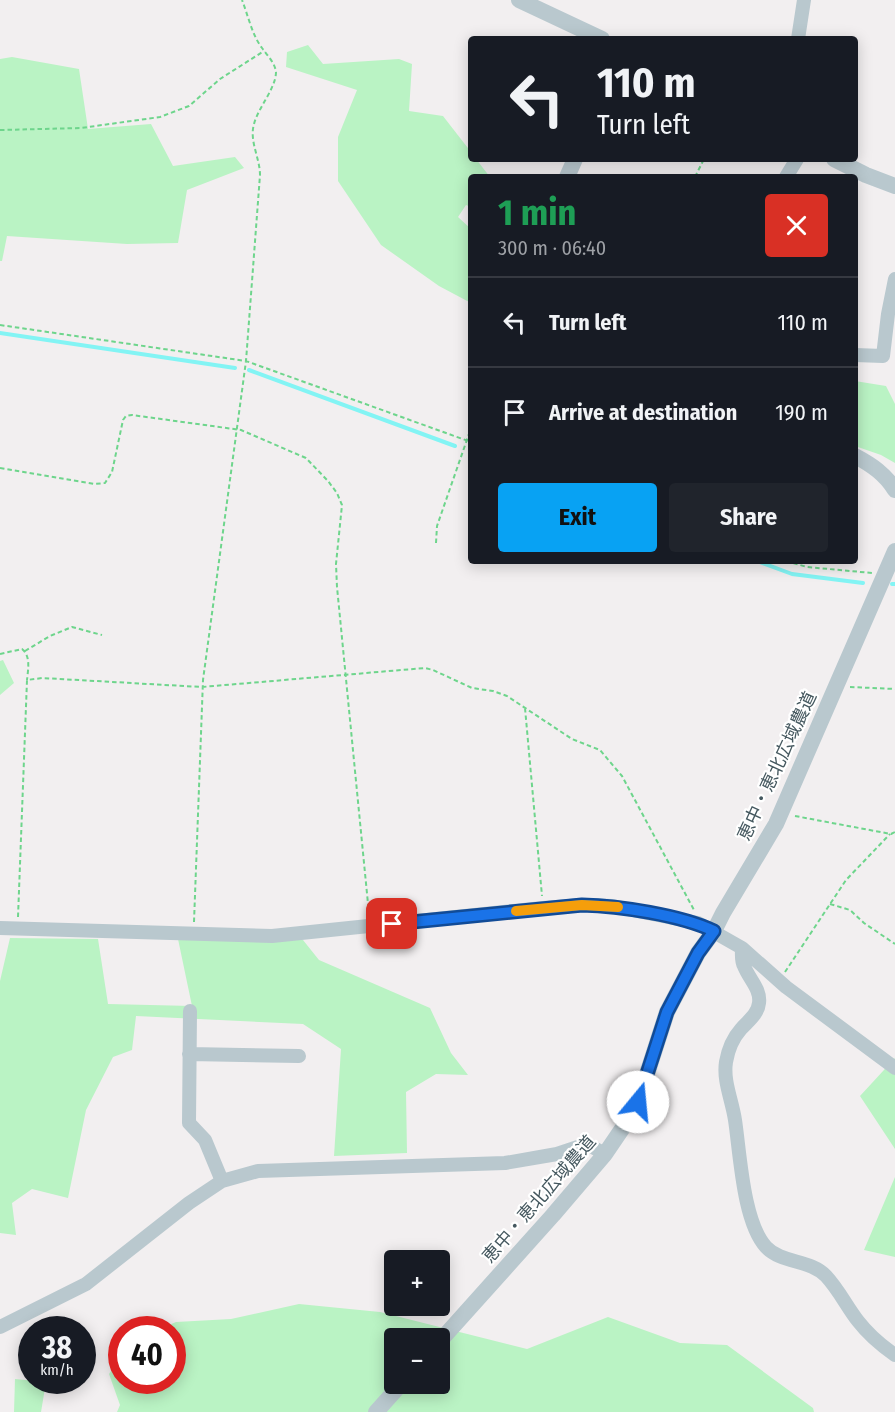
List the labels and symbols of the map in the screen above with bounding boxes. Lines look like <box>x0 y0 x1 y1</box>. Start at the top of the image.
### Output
street label: 恵中・恵北広域農道 <box>733 688 821 844</box>
pin <box>366 898 417 949</box>
position arrow <box>606 1070 670 1134</box>
street label: 恵中・恵北広域農道 <box>478 1131 600 1267</box>
speed limit sign: 40 <box>108 1316 186 1394</box>

